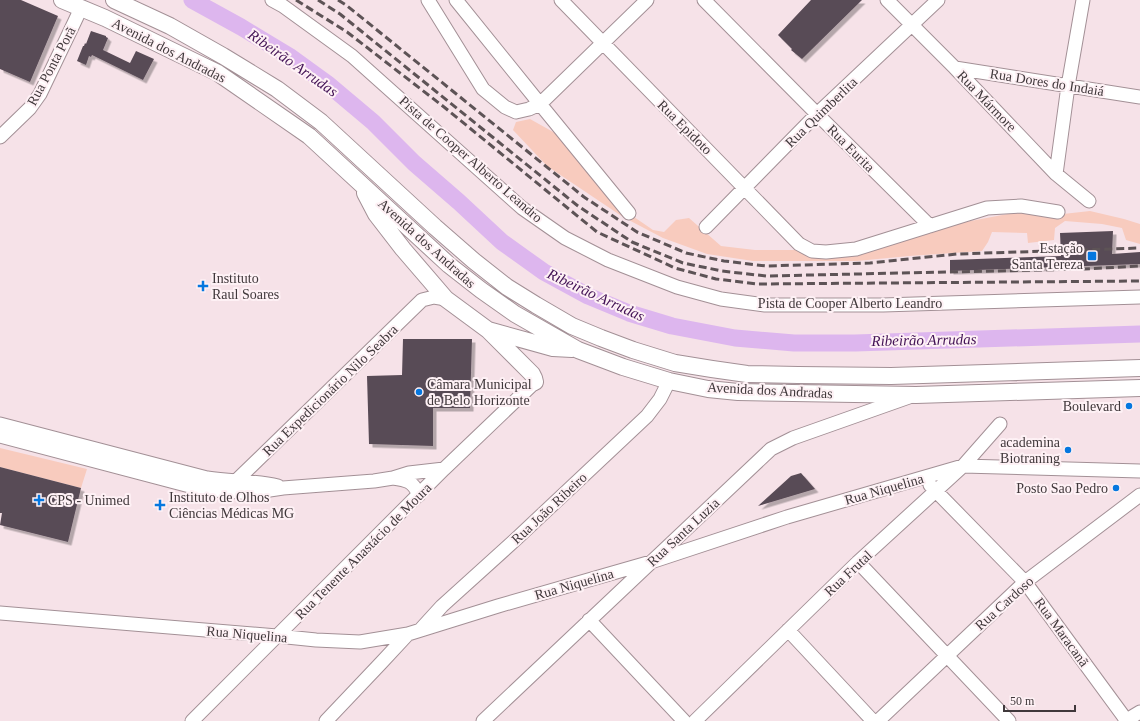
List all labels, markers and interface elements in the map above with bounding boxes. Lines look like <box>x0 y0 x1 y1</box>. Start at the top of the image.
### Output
street label: Avenida dos Andradas <box>109 15 228 86</box>
street label: Rua Ponta Porã <box>24 24 79 108</box>
water label: Ribeirão Arrudas <box>245 26 341 100</box>
street label: Rua Dores do Indaiá <box>989 66 1106 99</box>
street label: Rua Mármore <box>954 68 1019 135</box>
street label: Rua Quimberlita <box>782 74 861 150</box>
street label: Pista de Cooper Alberto Leandro <box>396 93 545 225</box>
street label: Rua Epidoto <box>654 97 715 158</box>
street label: Rua Eurita <box>824 122 878 176</box>
street label: Avenida dos Andradas <box>375 196 478 291</box>
place label: Estação Santa Tereza <box>1012 241 1084 272</box>
marker: Estação Santa Tereza <box>1086 250 1098 262</box>
water label: Ribeirão Arrudas <box>544 265 647 325</box>
place label: Instituto Raul Soares <box>212 271 279 302</box>
marker: Instituto Raul Soares <box>197 280 209 292</box>
street label: Pista de Cooper Alberto Leandro <box>758 296 942 311</box>
street label: Rua Expedicionário Nilo Seabra <box>260 321 401 459</box>
water label: Ribeirão Arrudas <box>870 331 977 349</box>
place label: Câmara Municipal de Belo Horizonte <box>427 377 532 408</box>
street label: Avenida dos Andradas <box>707 380 833 401</box>
marker: Câmara Municipal de Belo Horizonte <box>414 387 424 397</box>
place label: Boulevard <box>1063 399 1121 414</box>
marker: Boulevard <box>1124 401 1134 411</box>
place label: academina Biotraning <box>1000 435 1061 466</box>
marker: academina Biotraning <box>1063 445 1073 455</box>
street label: Rua João Ribeiro <box>509 470 590 547</box>
street label: Rua Niquelina <box>843 471 926 508</box>
street label: Rua Tenente Anastácio de Moura <box>292 480 435 622</box>
place label: Posto Sao Pedro <box>1016 481 1108 496</box>
marker: Posto Sao Pedro <box>1111 483 1121 493</box>
place label: Instituto de Olhos Ciências Médicas MG <box>169 490 294 521</box>
place label: CPS - Unimed <box>48 493 130 508</box>
marker: CPS - Unimed <box>33 494 45 506</box>
street label: Rua Santa Luzia <box>644 495 723 569</box>
marker: Instituto de Olhos Ciências Médicas MG <box>154 499 166 511</box>
street label: Rua Frutal <box>821 548 875 599</box>
street label: Rua Niquelina <box>533 566 616 603</box>
street label: Rua Cardoso <box>972 573 1036 633</box>
street label: Rua Maracanã <box>1032 595 1092 670</box>
street label: Rua Niquelina <box>206 623 289 646</box>
scale bar <box>1004 687 1075 713</box>
text: 50 m <box>1010 694 1035 708</box>

